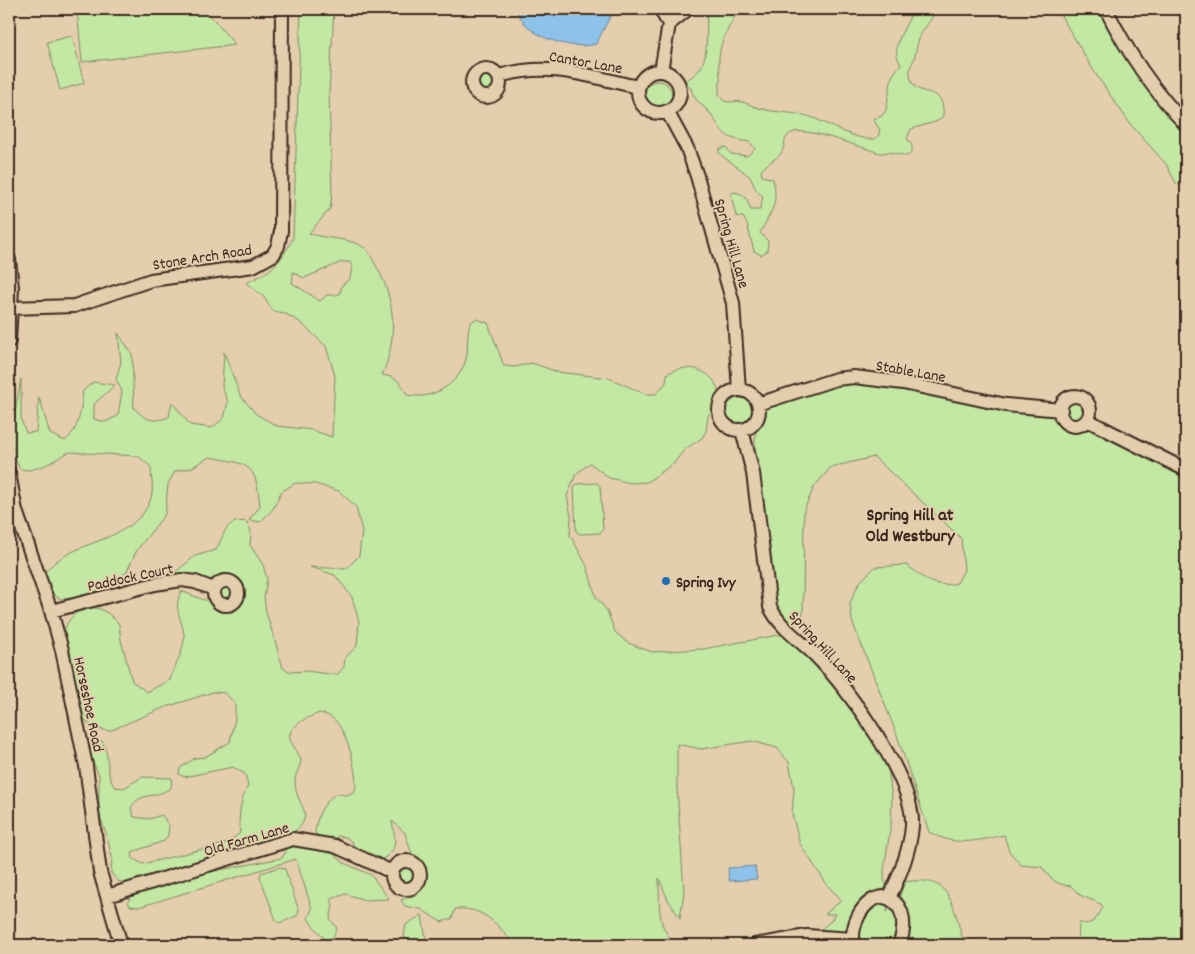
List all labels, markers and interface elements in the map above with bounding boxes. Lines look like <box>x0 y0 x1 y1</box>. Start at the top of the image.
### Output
street label: Cantor Lane <box>547 46 624 81</box>
street label: Spring Hill Lane <box>707 196 754 291</box>
street label: Stone Arch Road <box>151 239 254 278</box>
street label: Stable Lane <box>874 355 947 390</box>
district label: Spring Hill at Old Westbury <box>865 504 955 550</box>
street label: Paddock Court <box>85 558 176 599</box>
place label: Spring Ivy <box>676 572 737 595</box>
marker: Spring Ivy <box>660 575 672 587</box>
street label: Spring Hill Lane <box>782 606 862 689</box>
street label: Horseshoe Road <box>66 655 109 754</box>
street label: Old Farm Lane <box>201 817 292 864</box>

